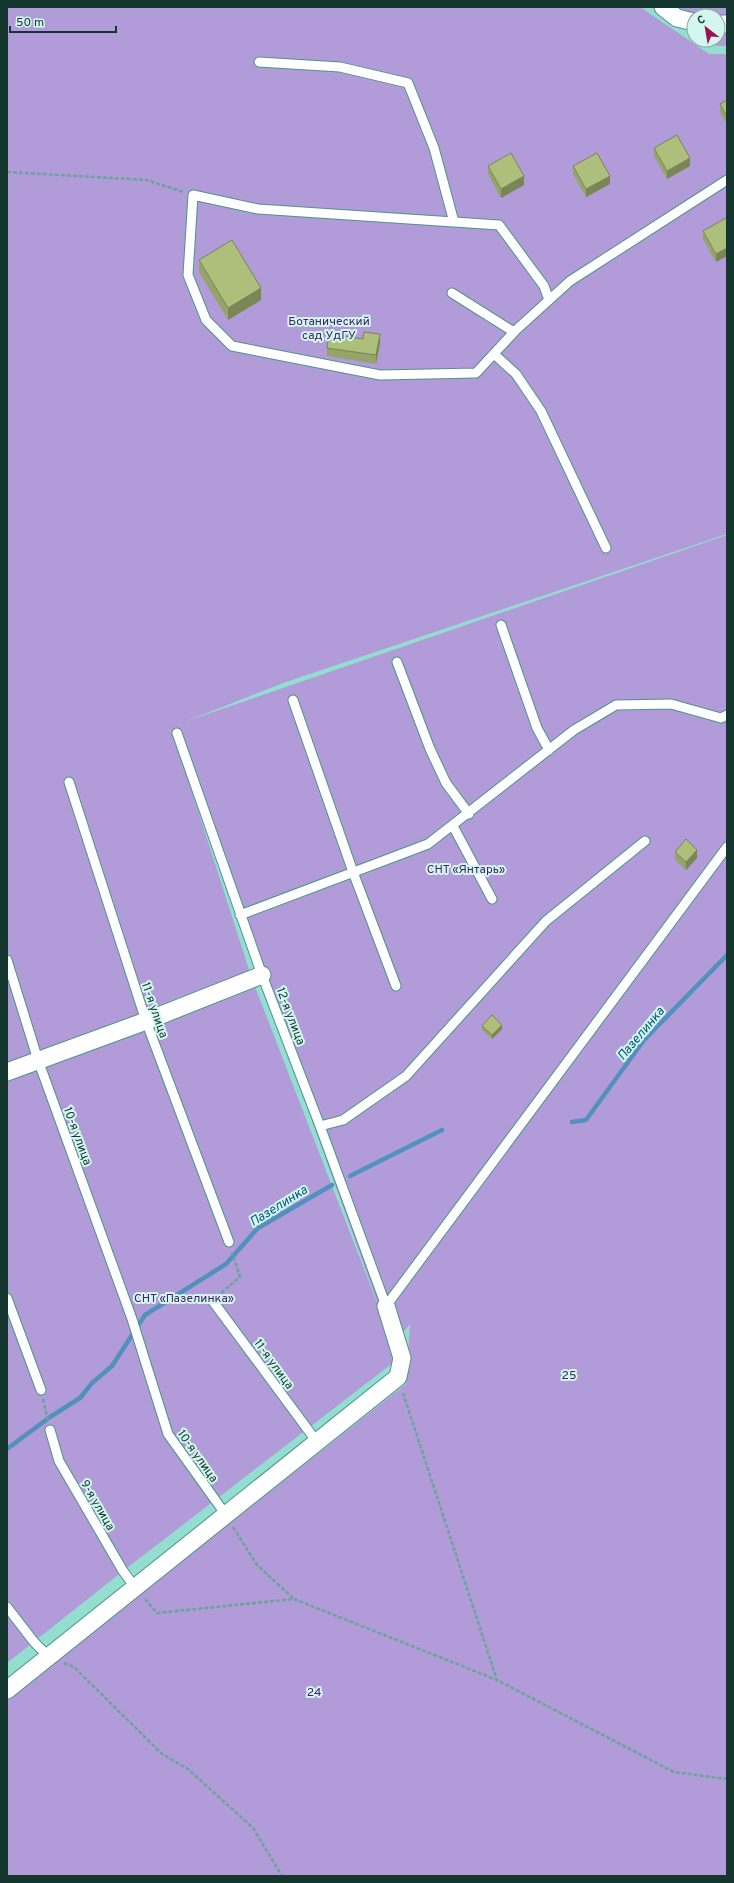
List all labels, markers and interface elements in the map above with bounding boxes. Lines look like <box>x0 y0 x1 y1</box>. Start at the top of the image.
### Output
scale bar <box>10 8 116 34</box>
north arrow <box>686 8 726 48</box>
text: С <box>695 12 708 28</box>
text: 50 m <box>16 15 44 31</box>
park label: Ботанический сад УдГУ <box>288 314 370 344</box>
park label: СНТ «Янтарь» <box>427 862 505 878</box>
street label: 11-я улица <box>137 980 171 1040</box>
street label: 12-я улица <box>272 985 308 1047</box>
water label: Пазелинка <box>615 1004 669 1064</box>
street label: 10-я улица <box>59 1105 95 1168</box>
water label: Пазелинка <box>247 1183 311 1231</box>
park label: СНТ «Пазелинка» <box>134 1291 234 1307</box>
street label: 11-я улица <box>250 1336 297 1393</box>
park label: 25 <box>562 1368 576 1384</box>
street label: 10-я улица <box>173 1427 221 1486</box>
street label: 9-я улица <box>76 1477 118 1534</box>
park label: 24 <box>307 1685 321 1701</box>

